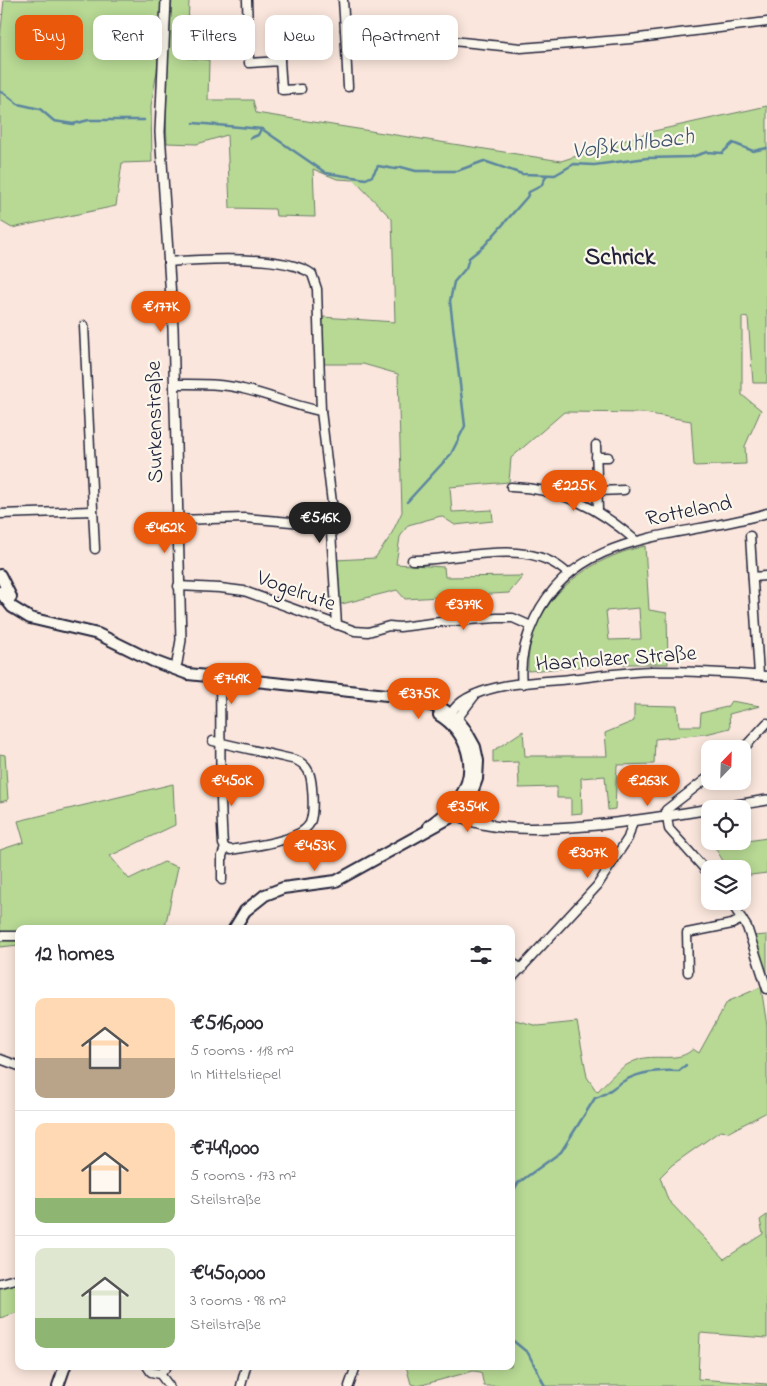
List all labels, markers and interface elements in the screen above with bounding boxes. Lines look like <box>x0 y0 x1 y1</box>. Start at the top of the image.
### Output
chip: Buy <box>15 15 83 60</box>
chip: Rent <box>93 15 162 60</box>
chip: Filters <box>172 15 255 60</box>
chip: New <box>265 15 333 60</box>
chip: Apartment <box>343 15 458 60</box>
water label: Voßkuhlbach <box>570 120 697 170</box>
district label: Schrick <box>585 241 656 276</box>
pin: €177K <box>126 290 196 333</box>
text: €177K <box>142 295 180 319</box>
street label: Surkenstraße <box>139 360 173 483</box>
pin: €225K <box>539 470 609 512</box>
text: €225K <box>552 474 596 498</box>
street label: Rotteland <box>643 488 735 536</box>
pin: €516K <box>285 502 355 544</box>
text: €516K <box>300 506 340 530</box>
pin: €462K <box>130 512 200 554</box>
text: €462K <box>145 516 185 540</box>
street label: Vogelrute <box>251 563 340 622</box>
pin: €379K <box>429 588 499 631</box>
text: €379K <box>446 593 482 617</box>
street label: Haarholzer Straße <box>534 638 698 682</box>
pin: €749K <box>197 662 267 705</box>
text: €749K <box>214 667 250 691</box>
pin: €375K <box>384 678 454 720</box>
text: €375K <box>398 682 440 706</box>
north arrow <box>701 740 751 790</box>
map controls <box>701 740 751 910</box>
pin: €450K <box>197 764 267 807</box>
pin: €263K <box>613 764 683 807</box>
text: €450K <box>211 769 253 793</box>
text: €263K <box>628 769 668 793</box>
pin: €354K <box>433 790 503 833</box>
text: €354K <box>447 795 489 819</box>
button: locate <box>701 800 751 850</box>
pin: €453K <box>280 830 350 872</box>
text: €453K <box>294 834 336 858</box>
pin: €307K <box>553 836 623 879</box>
text: €307K <box>568 841 608 865</box>
button: layers <box>701 860 751 910</box>
text: 12 homes <box>35 940 115 970</box>
icon: filters <box>467 941 495 969</box>
text: €516,000 <box>190 1009 263 1039</box>
icon: home <box>75 1018 135 1078</box>
text: 5 rooms · 118 m² <box>190 1039 294 1063</box>
text: In Mittelstiepel <box>190 1063 281 1087</box>
text: €749,000 <box>190 1134 259 1164</box>
icon: home <box>75 1143 135 1203</box>
text: 5 rooms · 173 m² <box>190 1164 296 1188</box>
text: Steilstraße <box>190 1188 261 1212</box>
text: €450,000 <box>190 1259 265 1289</box>
icon: home <box>75 1268 135 1328</box>
text: 3 rooms · 98 m² <box>190 1289 286 1313</box>
text: Steilstraße <box>190 1313 261 1337</box>

